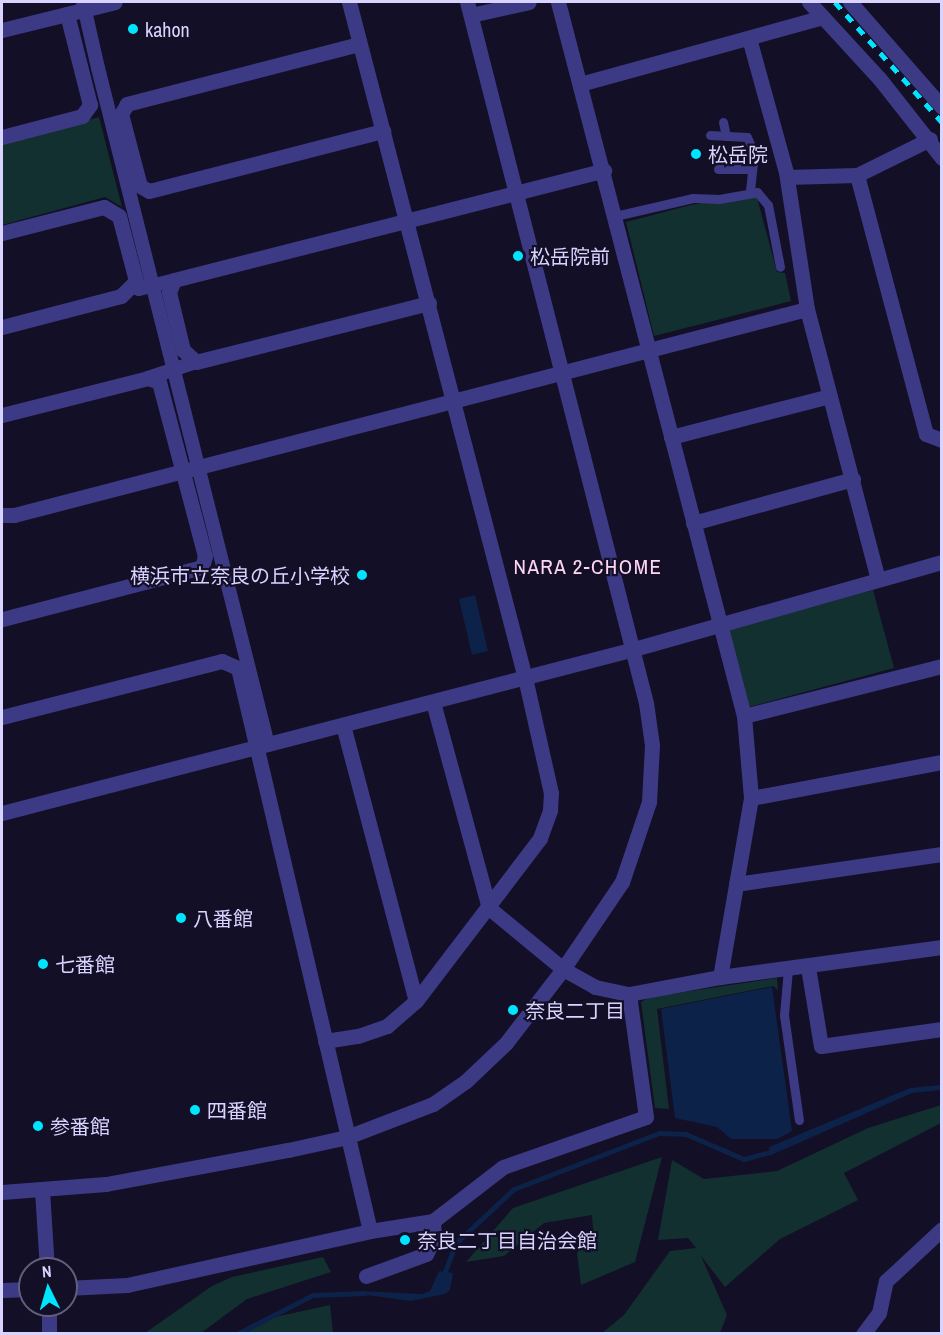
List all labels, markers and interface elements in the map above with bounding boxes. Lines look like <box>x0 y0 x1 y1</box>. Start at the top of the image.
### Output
place label: kahon <box>145 17 190 41</box>
marker: kahon <box>126 22 140 36</box>
place label: 松岳院 <box>708 142 768 166</box>
marker: 松岳院 <box>689 147 703 161</box>
place label: 松岳院前 <box>530 244 610 268</box>
marker: 松岳院前 <box>511 249 525 263</box>
district label: NARA 2-CHOME <box>513 554 663 580</box>
place label: 横浜市立奈良の丘小学校 <box>130 563 350 587</box>
marker: 横浜市立奈良の丘小学校 <box>355 568 369 582</box>
place label: 八番館 <box>193 906 253 930</box>
marker: 八番館 <box>174 911 188 925</box>
place label: 七番館 <box>55 952 115 976</box>
marker: 七番館 <box>36 957 50 971</box>
place label: 奈良二丁目 <box>525 998 625 1022</box>
marker: 奈良二丁目 <box>506 1003 520 1017</box>
place label: 四番館 <box>207 1098 267 1122</box>
marker: 四番館 <box>188 1103 202 1117</box>
place label: 参番館 <box>50 1114 110 1138</box>
marker: 参番館 <box>31 1119 45 1133</box>
place label: 奈良二丁目自治会館 <box>417 1228 597 1252</box>
marker: 奈良二丁目自治会館 <box>398 1233 412 1247</box>
north arrow <box>18 1257 78 1317</box>
text: N <box>41 1260 52 1282</box>

